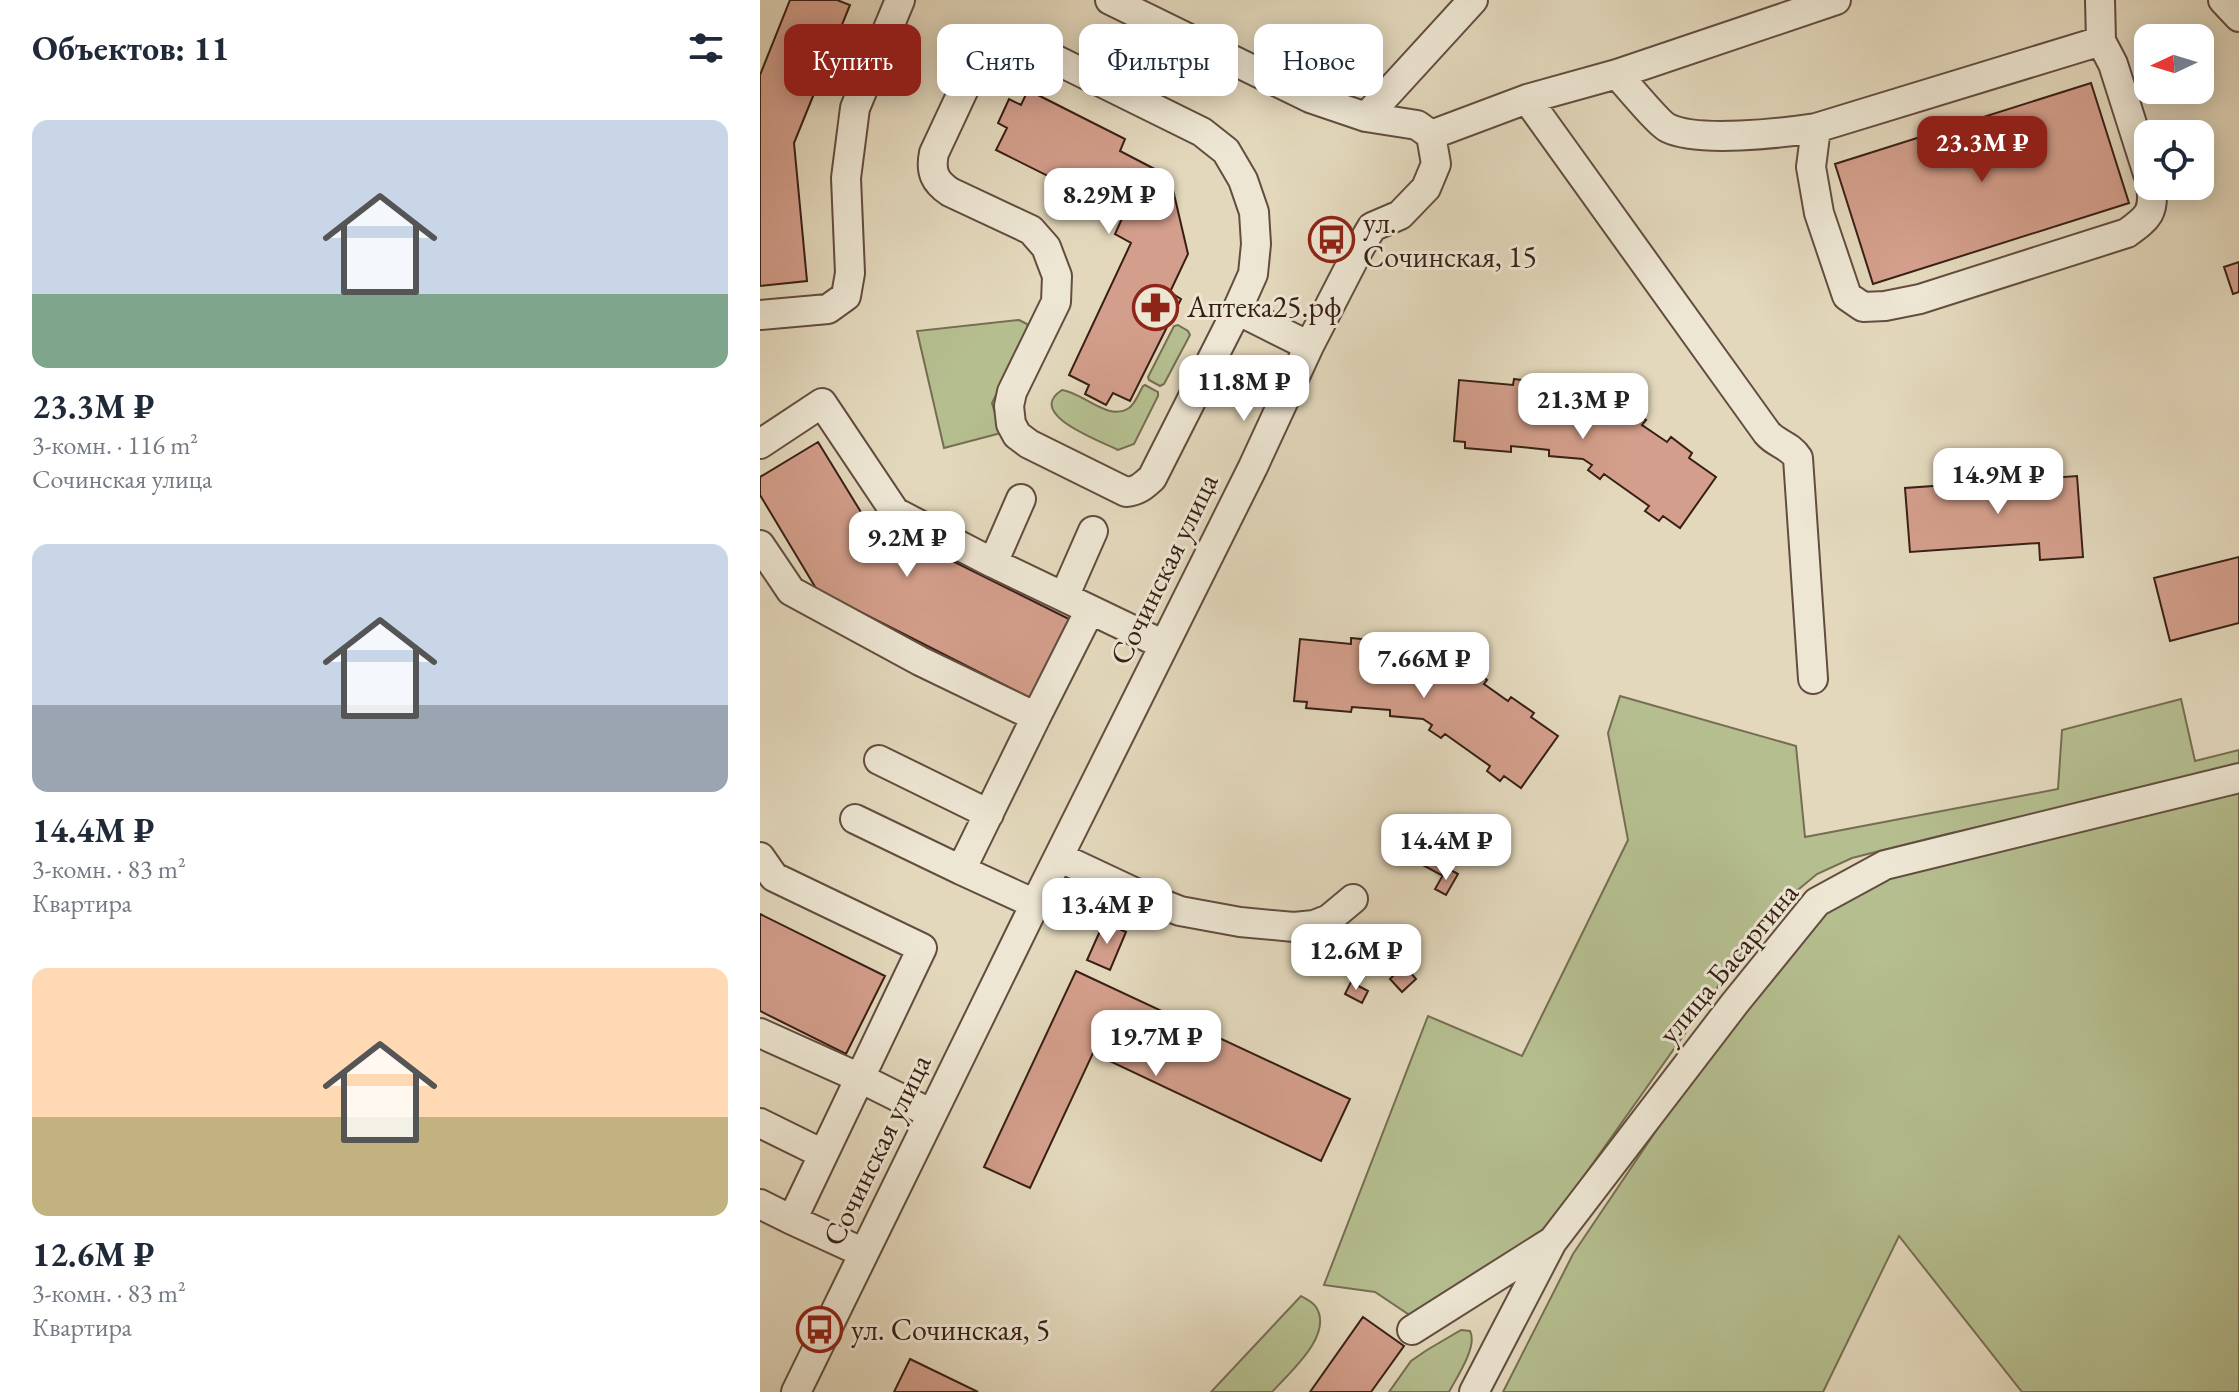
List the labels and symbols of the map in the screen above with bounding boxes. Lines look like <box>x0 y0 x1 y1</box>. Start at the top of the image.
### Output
north arrow <box>2134 24 2214 104</box>
pin: 23.3M ₽ <box>1908 116 2056 184</box>
pin: 8.29M ₽ <box>1035 168 1183 236</box>
place label: ул. Сочинская, 15 <box>1363 203 1537 276</box>
bus stop icon: ул. Сочинская, 15 <box>1308 216 1356 264</box>
pharmacy icon: Аптека25.рф <box>1132 283 1180 331</box>
place label: Аптека25.рф <box>1186 287 1342 326</box>
pin: 11.8M ₽ <box>1170 355 1318 423</box>
pin: 21.3M ₽ <box>1509 373 1657 441</box>
pin: 14.9M ₽ <box>1924 448 2072 516</box>
street label: Сочинская улица <box>1100 467 1227 671</box>
pin: 9.2M ₽ <box>842 511 972 579</box>
pin: 7.66M ₽ <box>1350 632 1498 700</box>
pin: 14.4M ₽ <box>1372 814 1520 882</box>
street label: улица Басаргина <box>1649 874 1807 1051</box>
pin: 13.4M ₽ <box>1033 878 1181 946</box>
pin: 12.6M ₽ <box>1282 924 1430 992</box>
pin: 19.7M ₽ <box>1082 1010 1230 1078</box>
street label: Сочинская улица <box>813 1048 940 1252</box>
bus stop icon: ул. Сочинская, 5 <box>796 1306 844 1354</box>
place label: ул. Сочинская, 5 <box>851 1310 1050 1349</box>

